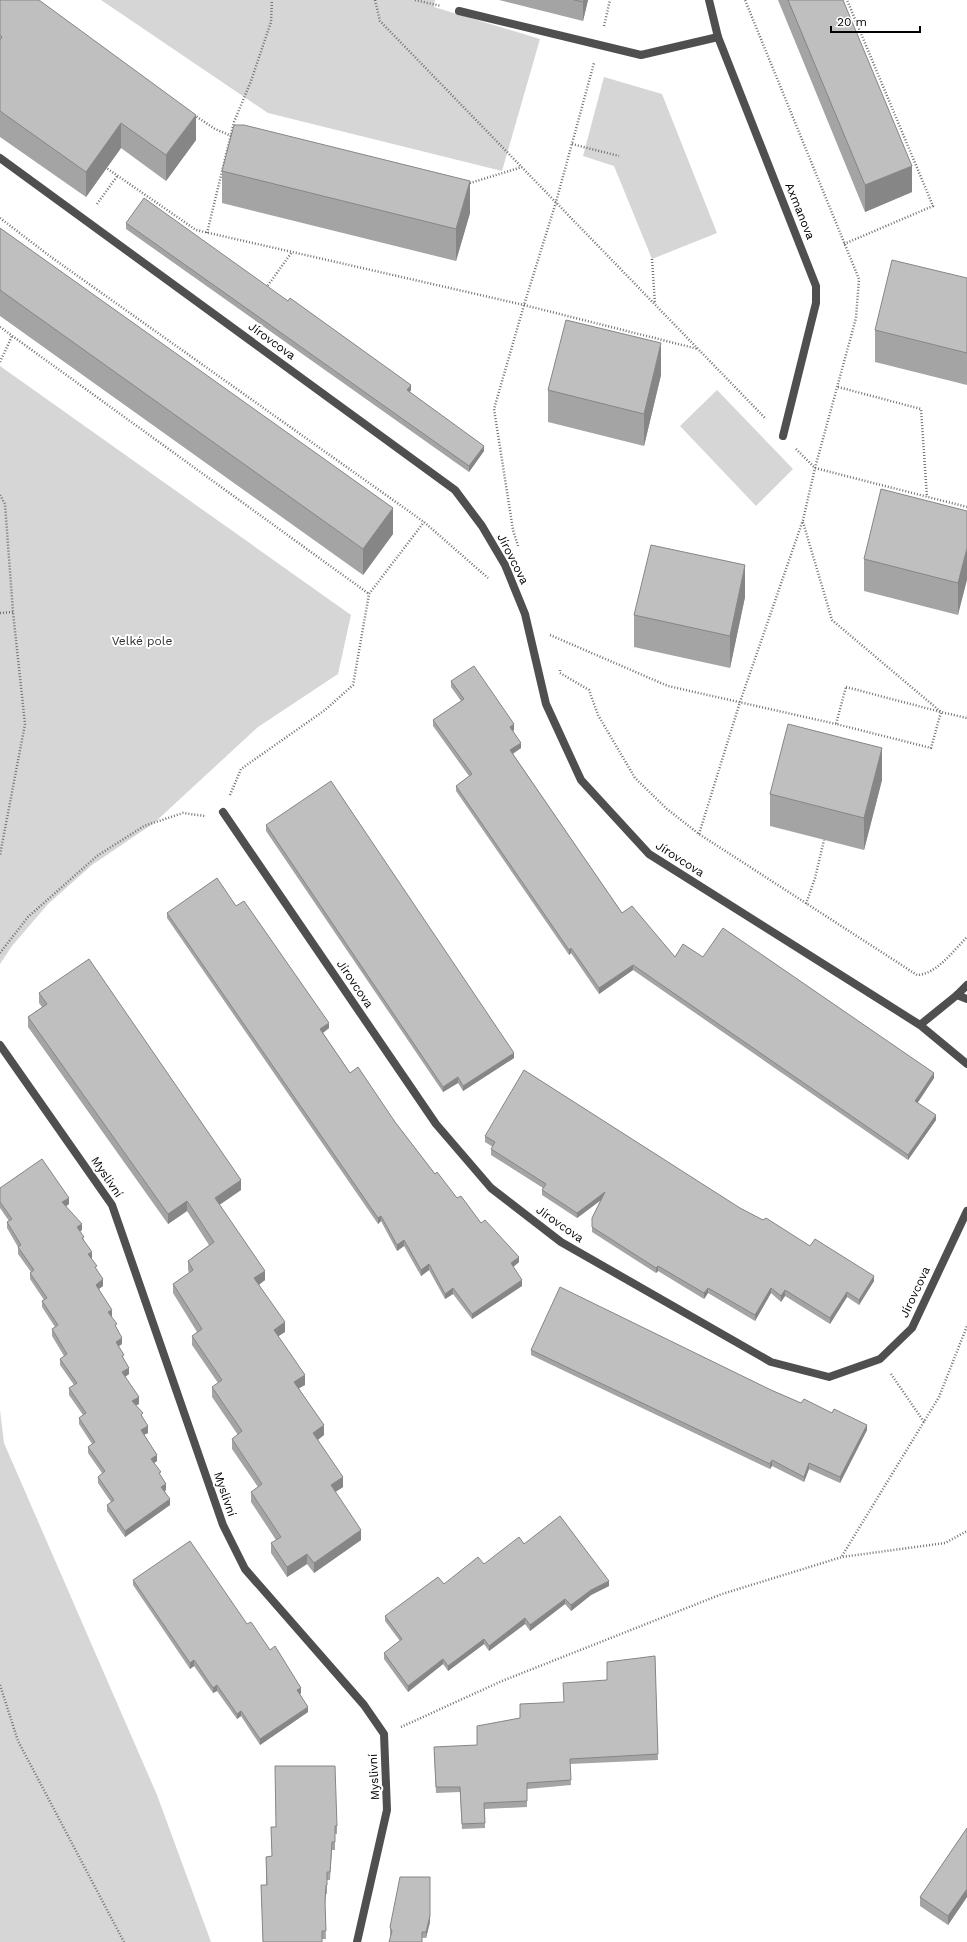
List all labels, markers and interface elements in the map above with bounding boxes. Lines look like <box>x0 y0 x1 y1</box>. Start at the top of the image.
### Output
scale bar <box>831 8 920 34</box>
text: 20 m <box>837 15 867 29</box>
street label: Axmanova <box>782 181 818 242</box>
street label: Jírovcova <box>246 319 298 363</box>
street label: Jírovcova <box>494 531 532 587</box>
park label: Velké pole <box>112 634 172 648</box>
street label: Jírovcova <box>653 838 707 880</box>
street label: Jírovcova <box>334 957 376 1011</box>
street label: Myslivní <box>88 1154 126 1200</box>
street label: Jírovcova <box>534 1203 587 1246</box>
street label: Jírovcova <box>897 1264 933 1320</box>
street label: Myslivní <box>211 1470 239 1518</box>
street label: Myslivní <box>366 1753 382 1801</box>

